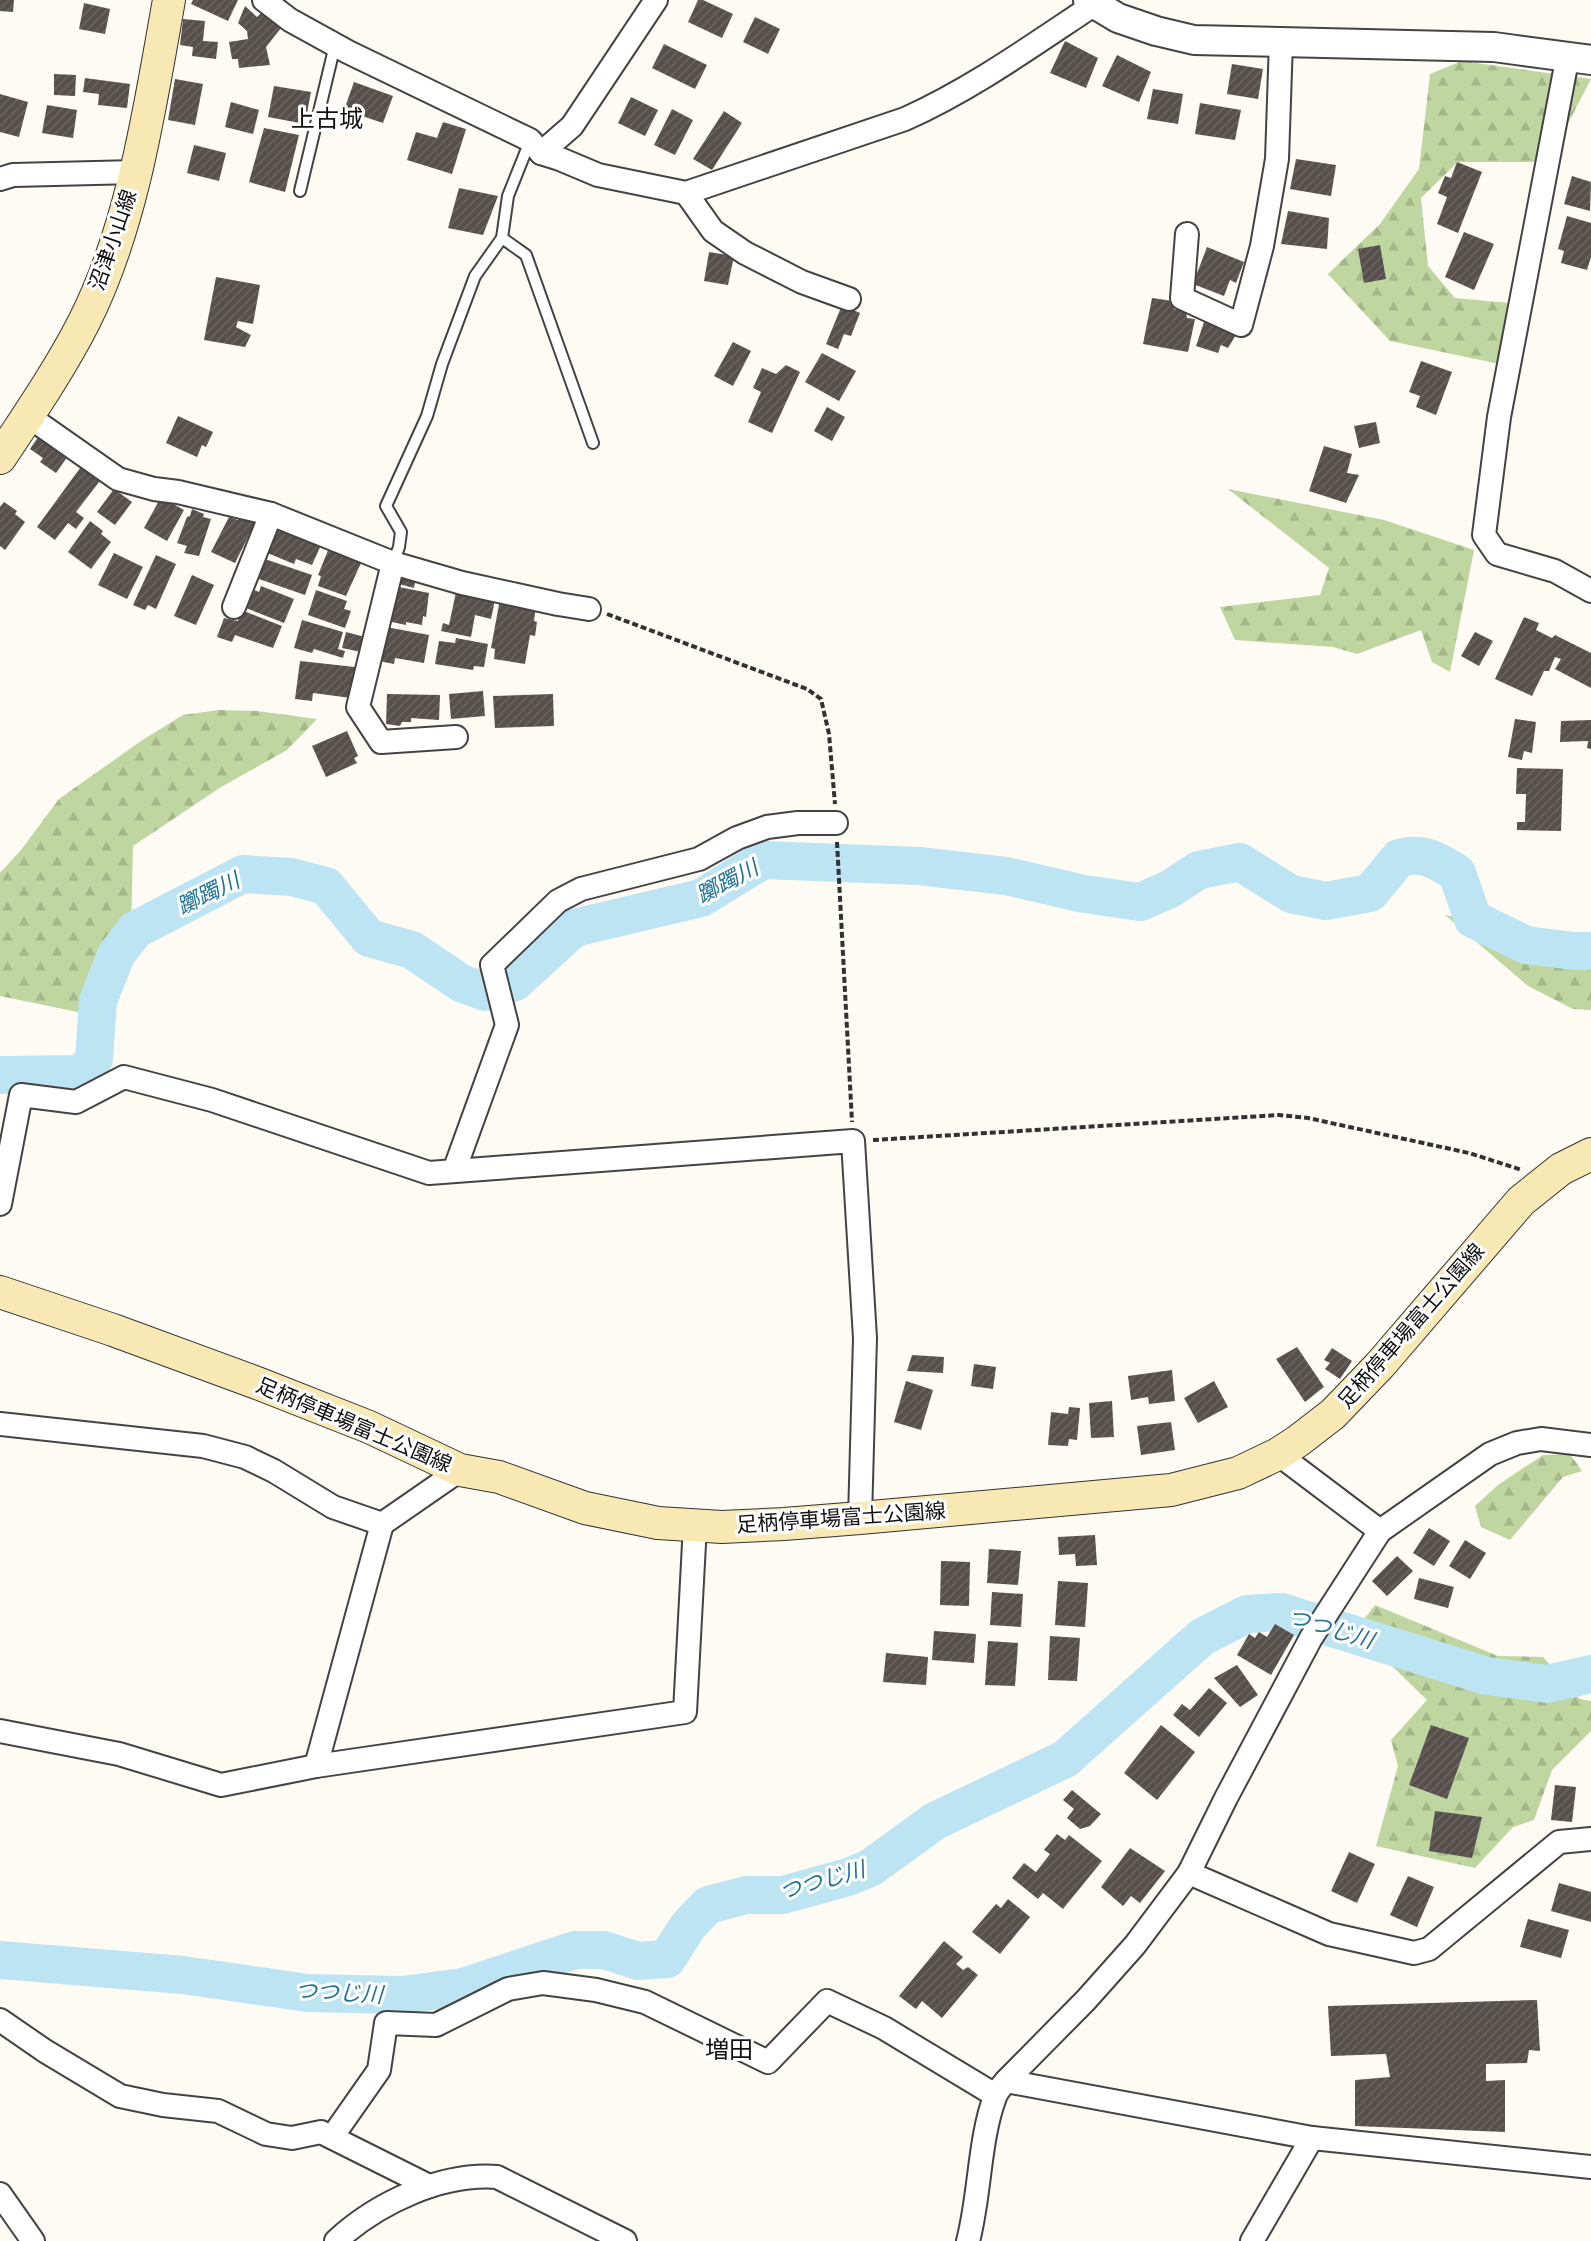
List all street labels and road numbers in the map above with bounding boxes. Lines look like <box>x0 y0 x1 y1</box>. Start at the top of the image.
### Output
street label: 沼津小山線 <box>84 186 141 294</box>
street label: 足柄停車場富士公園線 <box>1332 1238 1489 1413</box>
street label: 足柄停車場富士公園線 <box>253 1372 456 1477</box>
street label: 足柄停車場富士公園線 <box>735 1498 947 1537</box>

